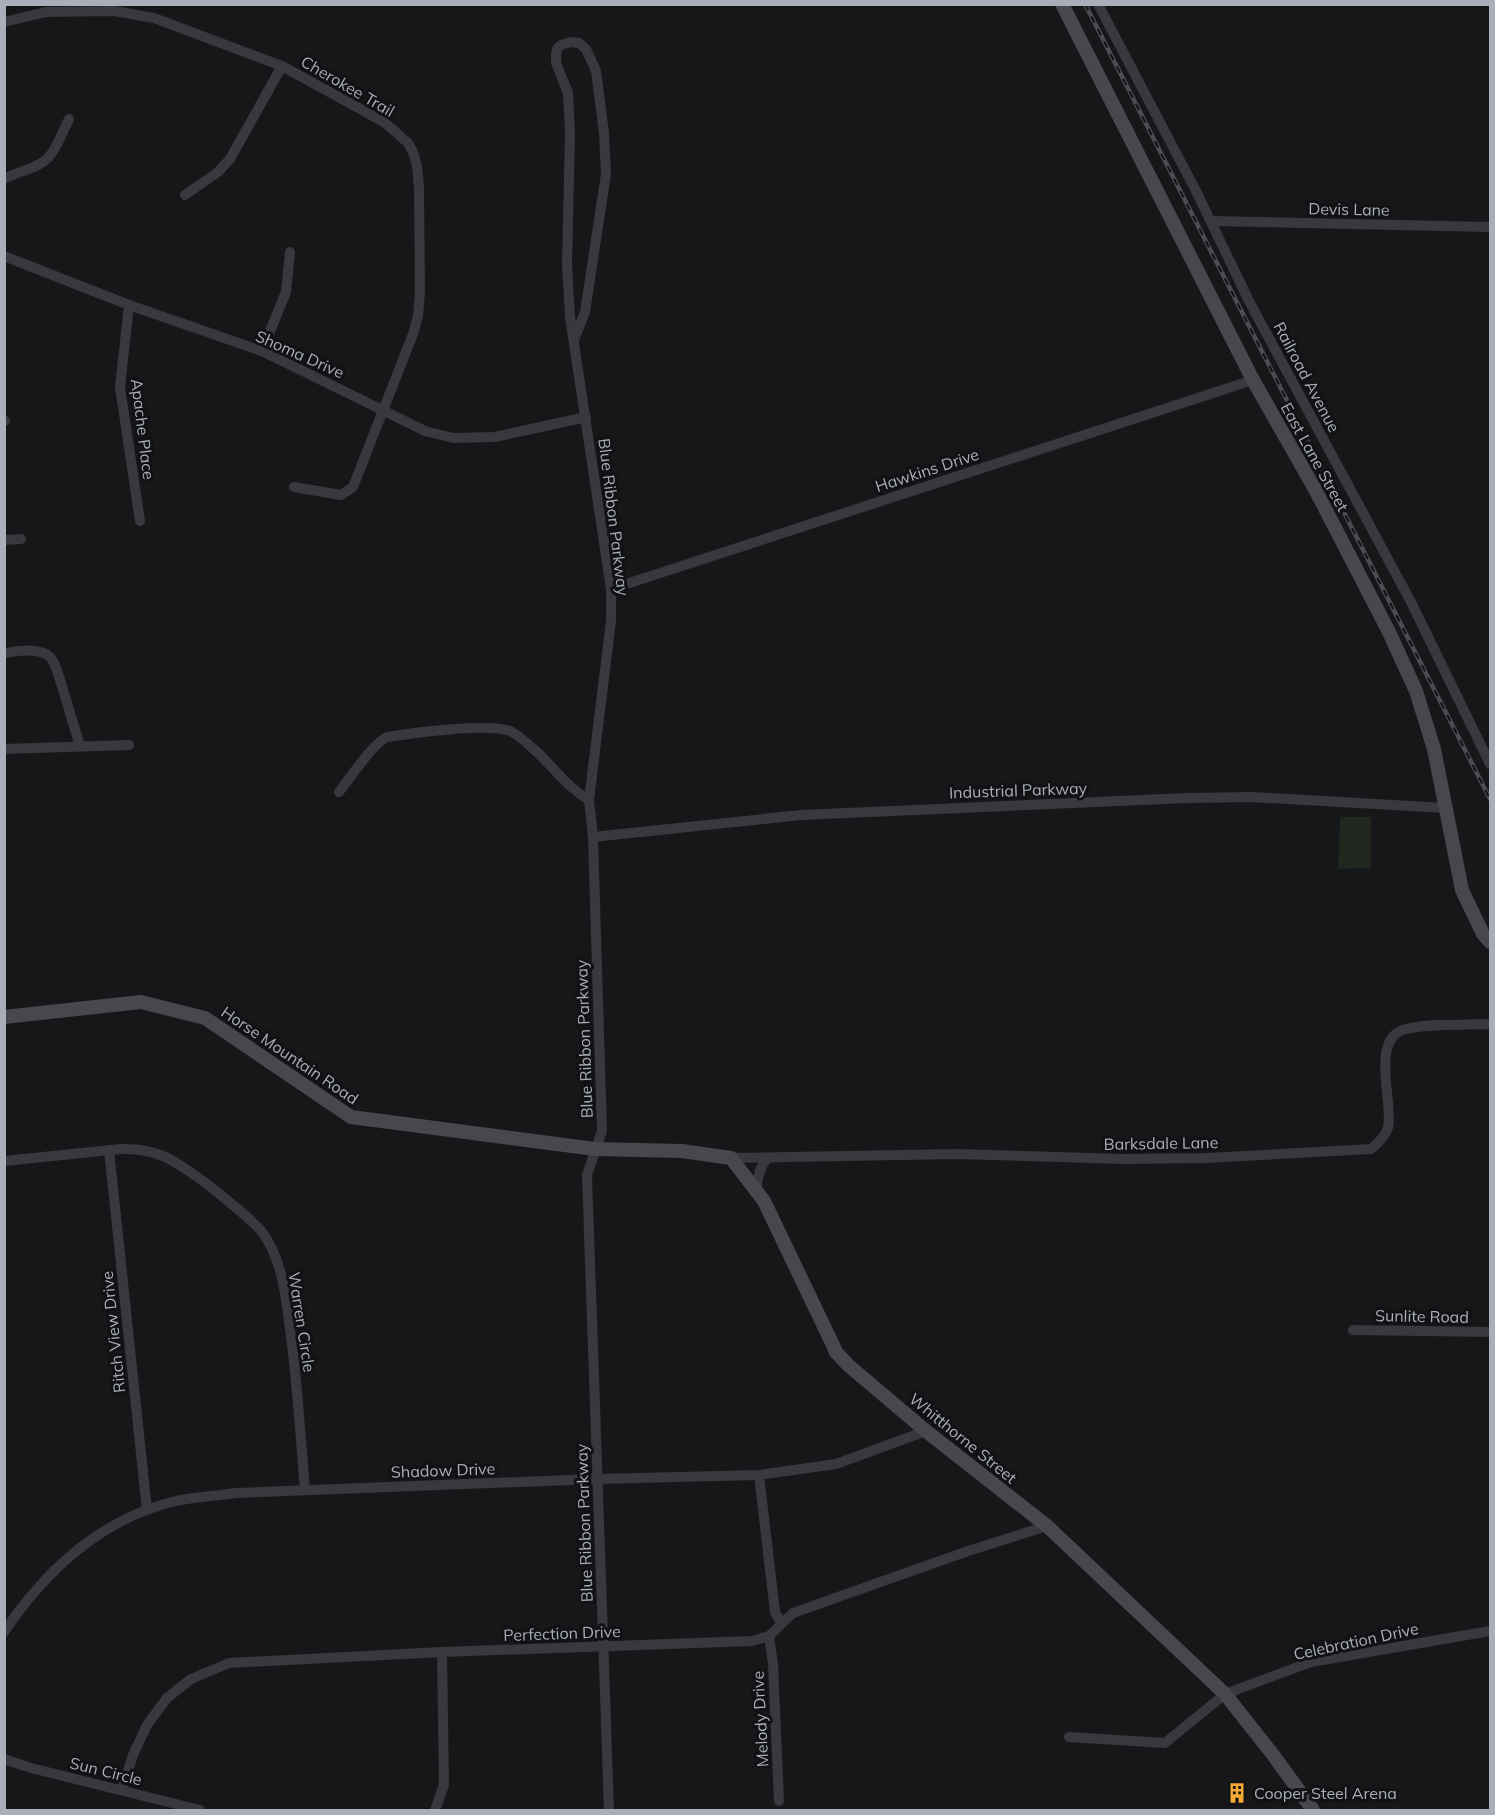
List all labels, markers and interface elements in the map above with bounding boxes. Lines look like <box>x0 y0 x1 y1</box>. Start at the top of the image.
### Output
street label: Cherokee Trail <box>298 51 398 121</box>
street label: Devis Lane <box>1308 198 1390 220</box>
street label: Railroad Avenue <box>1269 318 1345 436</box>
street label: Shoma Drive <box>253 326 347 382</box>
street label: Apache Place <box>127 377 159 481</box>
street label: East Lane Street <box>1277 399 1353 515</box>
street label: Blue Ribbon Parkway <box>594 437 634 597</box>
street label: Hawkins Drive <box>873 444 981 496</box>
street label: Industrial Parkway <box>949 778 1088 802</box>
street label: Blue Ribbon Parkway <box>571 959 597 1119</box>
street label: Horse Mountain Road <box>218 1002 362 1108</box>
street label: Barksdale Lane <box>1104 1132 1218 1154</box>
street label: Ritch View Drive <box>97 1270 129 1394</box>
street label: Warren Circle <box>284 1270 320 1374</box>
street label: Sunlite Road <box>1375 1305 1469 1327</box>
street label: Whitthorne Street <box>905 1388 1021 1488</box>
street label: Blue Ribbon Parkway <box>571 1443 597 1603</box>
street label: Shadow Drive <box>391 1458 495 1482</box>
street label: Celebration Drive <box>1292 1618 1420 1664</box>
street label: Perfection Drive <box>503 1621 621 1645</box>
street label: Melody Drive <box>747 1670 773 1768</box>
street label: Sun Circle <box>68 1752 144 1790</box>
building icon: Cooper Steel Arena <box>1225 1781 1249 1805</box>
place label: Cooper Steel Arena <box>1254 1783 1397 1803</box>

